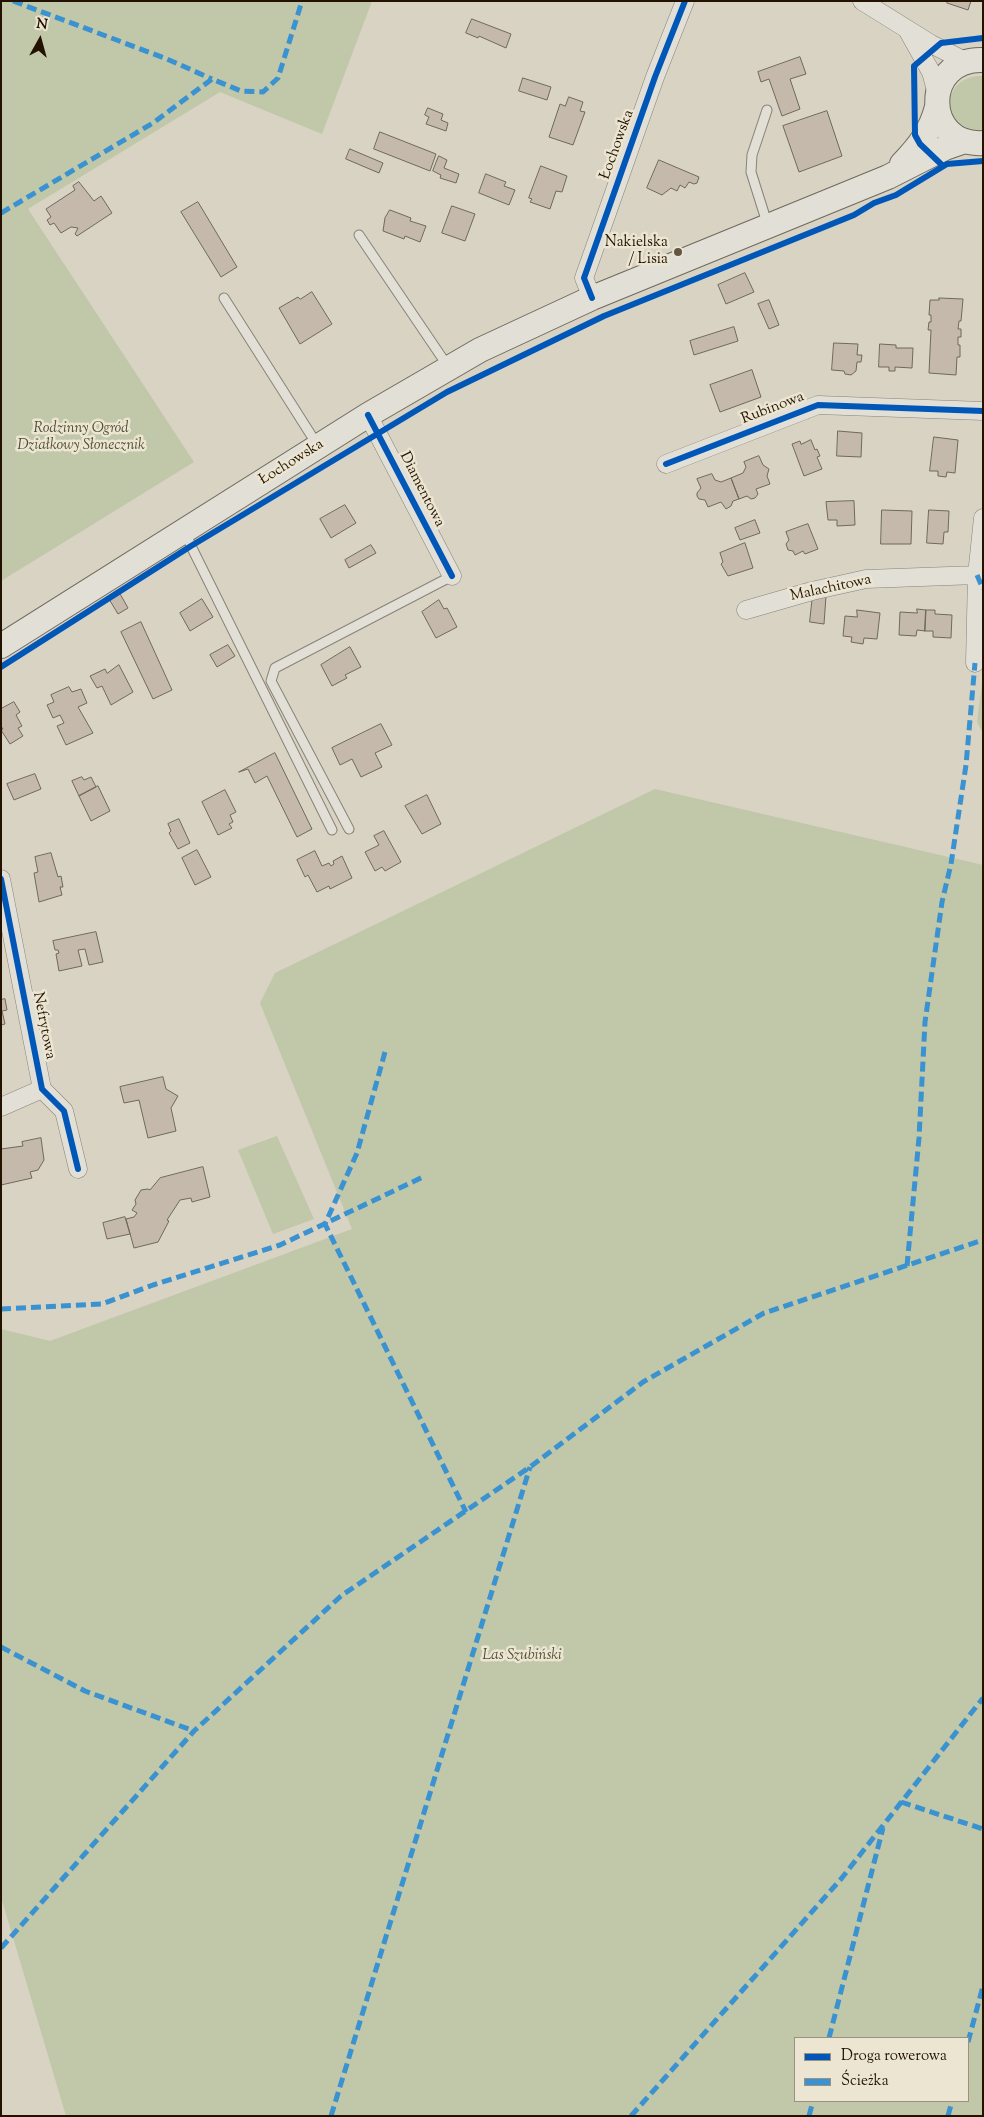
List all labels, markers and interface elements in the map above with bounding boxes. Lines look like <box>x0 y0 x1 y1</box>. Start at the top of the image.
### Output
north arrow <box>15 15 65 65</box>
text: N <box>35 15 49 36</box>
street label: Łochowska <box>597 108 639 182</box>
place label: Nakielska / Lisia <box>605 234 668 269</box>
marker: Nakielska / Lisia <box>672 246 684 258</box>
street label: Rubinowa <box>739 389 807 429</box>
park label: Rodzinny Ogród Działkowy Słonecznik <box>17 420 145 455</box>
street label: Łochowska <box>256 436 328 490</box>
street label: Diamentowa <box>394 449 448 531</box>
street label: Malachitowa <box>789 572 873 606</box>
street label: Nefrytowa <box>28 991 58 1061</box>
park label: Las Szubiński <box>482 1647 562 1665</box>
legend <box>794 2037 969 2102</box>
text: Droga rowerowa <box>841 2046 947 2067</box>
text: Ścieżka <box>841 2071 889 2092</box>

